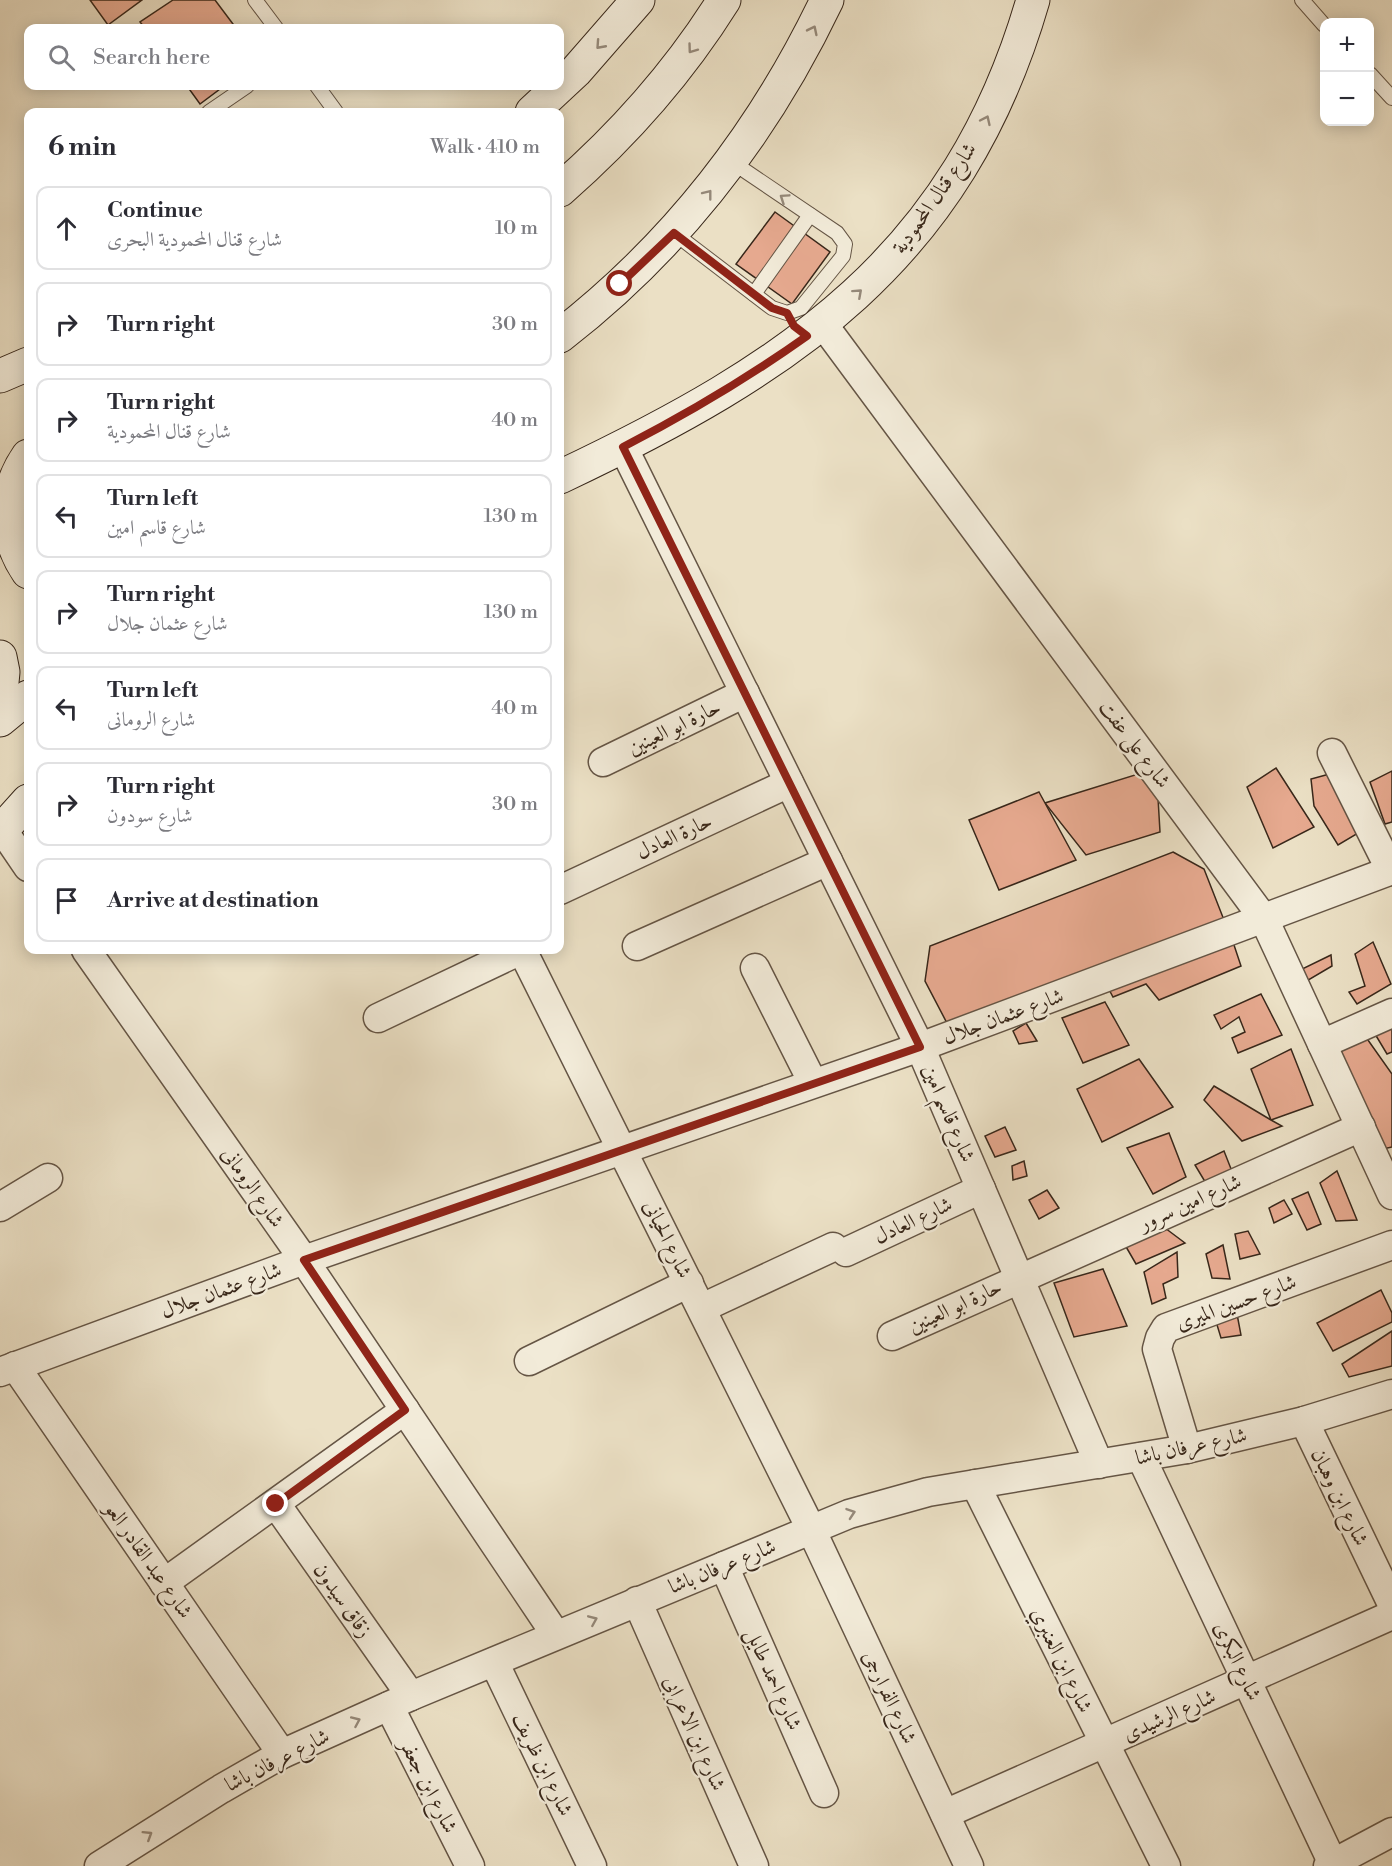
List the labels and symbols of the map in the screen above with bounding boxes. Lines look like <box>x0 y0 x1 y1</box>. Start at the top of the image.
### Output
one-way arrow <box>805 25 817 36</box>
one-way arrow <box>596 38 607 48</box>
one-way arrow <box>688 42 699 53</box>
one-way arrow <box>979 116 991 127</box>
street label: شارع قنال المحمودية <box>887 138 986 262</box>
one-way arrow <box>700 190 711 201</box>
one-way arrow <box>780 194 791 205</box>
route start <box>606 270 632 296</box>
one-way arrow <box>852 289 862 300</box>
street label: حارة ابو العينين <box>624 694 725 762</box>
street label: شارع على عفت <box>1089 695 1176 796</box>
street label: حارة العادل <box>632 808 717 866</box>
street label: شارع عثمان جلال <box>939 983 1069 1055</box>
street label: شارع قاسم امين <box>909 1060 980 1169</box>
street label: شارع الرومانى <box>212 1142 289 1235</box>
street label: شارع امين سرور <box>1133 1169 1247 1242</box>
street label: شارع العادل <box>870 1191 959 1254</box>
street label: شارع الحيانى <box>633 1196 697 1285</box>
street label: شارع عثمان جلال <box>157 1257 287 1329</box>
street label: شارع حسين الميرى <box>1173 1269 1302 1341</box>
street label: حارة ابو العينين <box>905 1274 1006 1340</box>
street label: شارع عرفان باشا <box>1133 1422 1250 1475</box>
street label: شارع ابن وهبان <box>1301 1444 1374 1552</box>
route end <box>262 1490 288 1516</box>
street label: شارع عبد القادر العو <box>94 1496 198 1626</box>
one-way arrow <box>845 1508 856 1521</box>
street label: شارع عرفان باشا <box>665 1534 781 1604</box>
street label: زقاق سيدون <box>307 1558 377 1643</box>
street label: شارع ابن العنبري <box>1021 1604 1098 1719</box>
one-way arrow <box>587 1615 598 1627</box>
street label: شارع البكرى <box>1204 1618 1267 1707</box>
street label: شارع احمد طايل <box>735 1624 807 1736</box>
street label: شارع الفرارجى <box>853 1647 922 1750</box>
street label: شارع ابن الاعرابى <box>653 1672 731 1797</box>
street label: شارع الرشيدى <box>1119 1684 1222 1752</box>
street label: شارع ابن ظريف <box>502 1708 578 1822</box>
one-way arrow <box>349 1716 360 1728</box>
street label: شارع عرفان باشا <box>221 1724 336 1802</box>
street label: شارع ابن جعفر <box>389 1733 463 1840</box>
one-way arrow <box>142 1831 153 1842</box>

